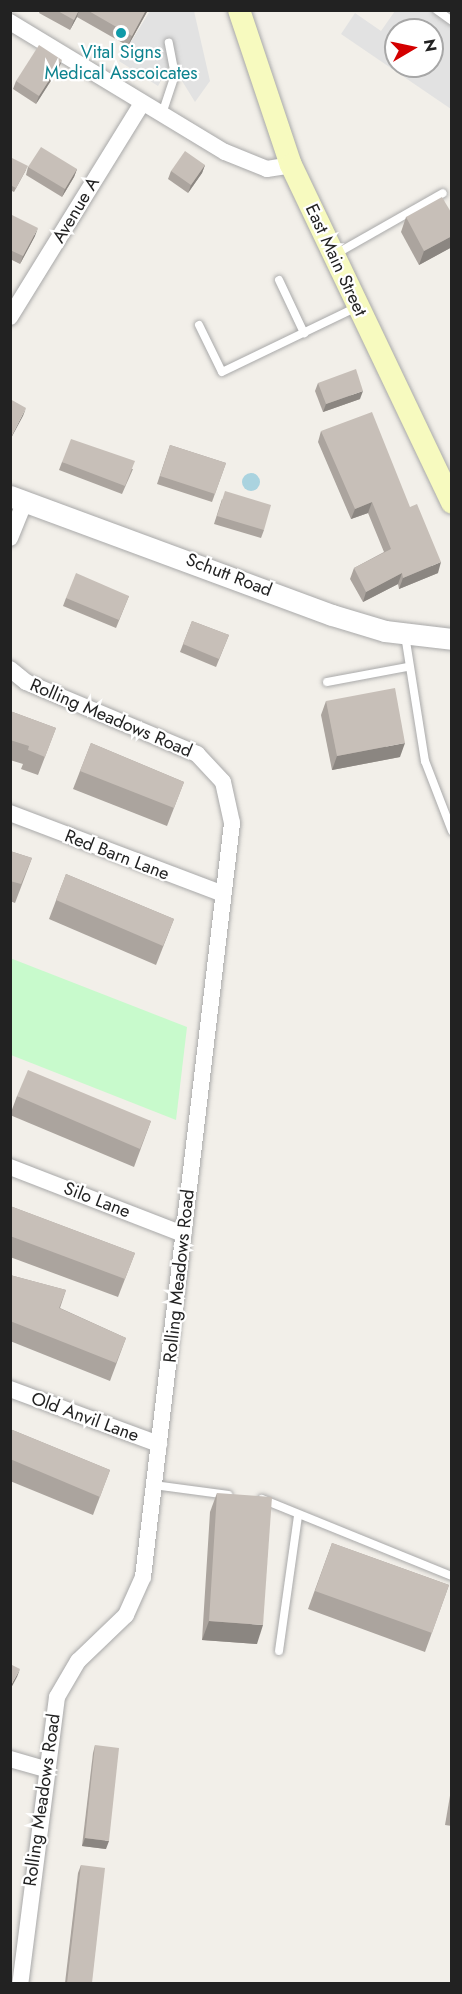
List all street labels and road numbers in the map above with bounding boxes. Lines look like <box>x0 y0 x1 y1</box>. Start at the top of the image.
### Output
street label: Avenue A <box>48 173 104 247</box>
street label: East Main Street <box>301 200 371 320</box>
street label: Schutt Road <box>183 549 275 601</box>
street label: Rolling Meadows Road <box>27 674 195 762</box>
street label: Red Barn Lane <box>62 825 172 885</box>
street label: Silo Lane <box>61 1177 133 1223</box>
street label: Rolling Meadows Road <box>159 1188 199 1364</box>
street label: Old Anvil Lane <box>28 1388 142 1446</box>
street label: Rolling Meadows Road <box>19 1712 65 1888</box>

